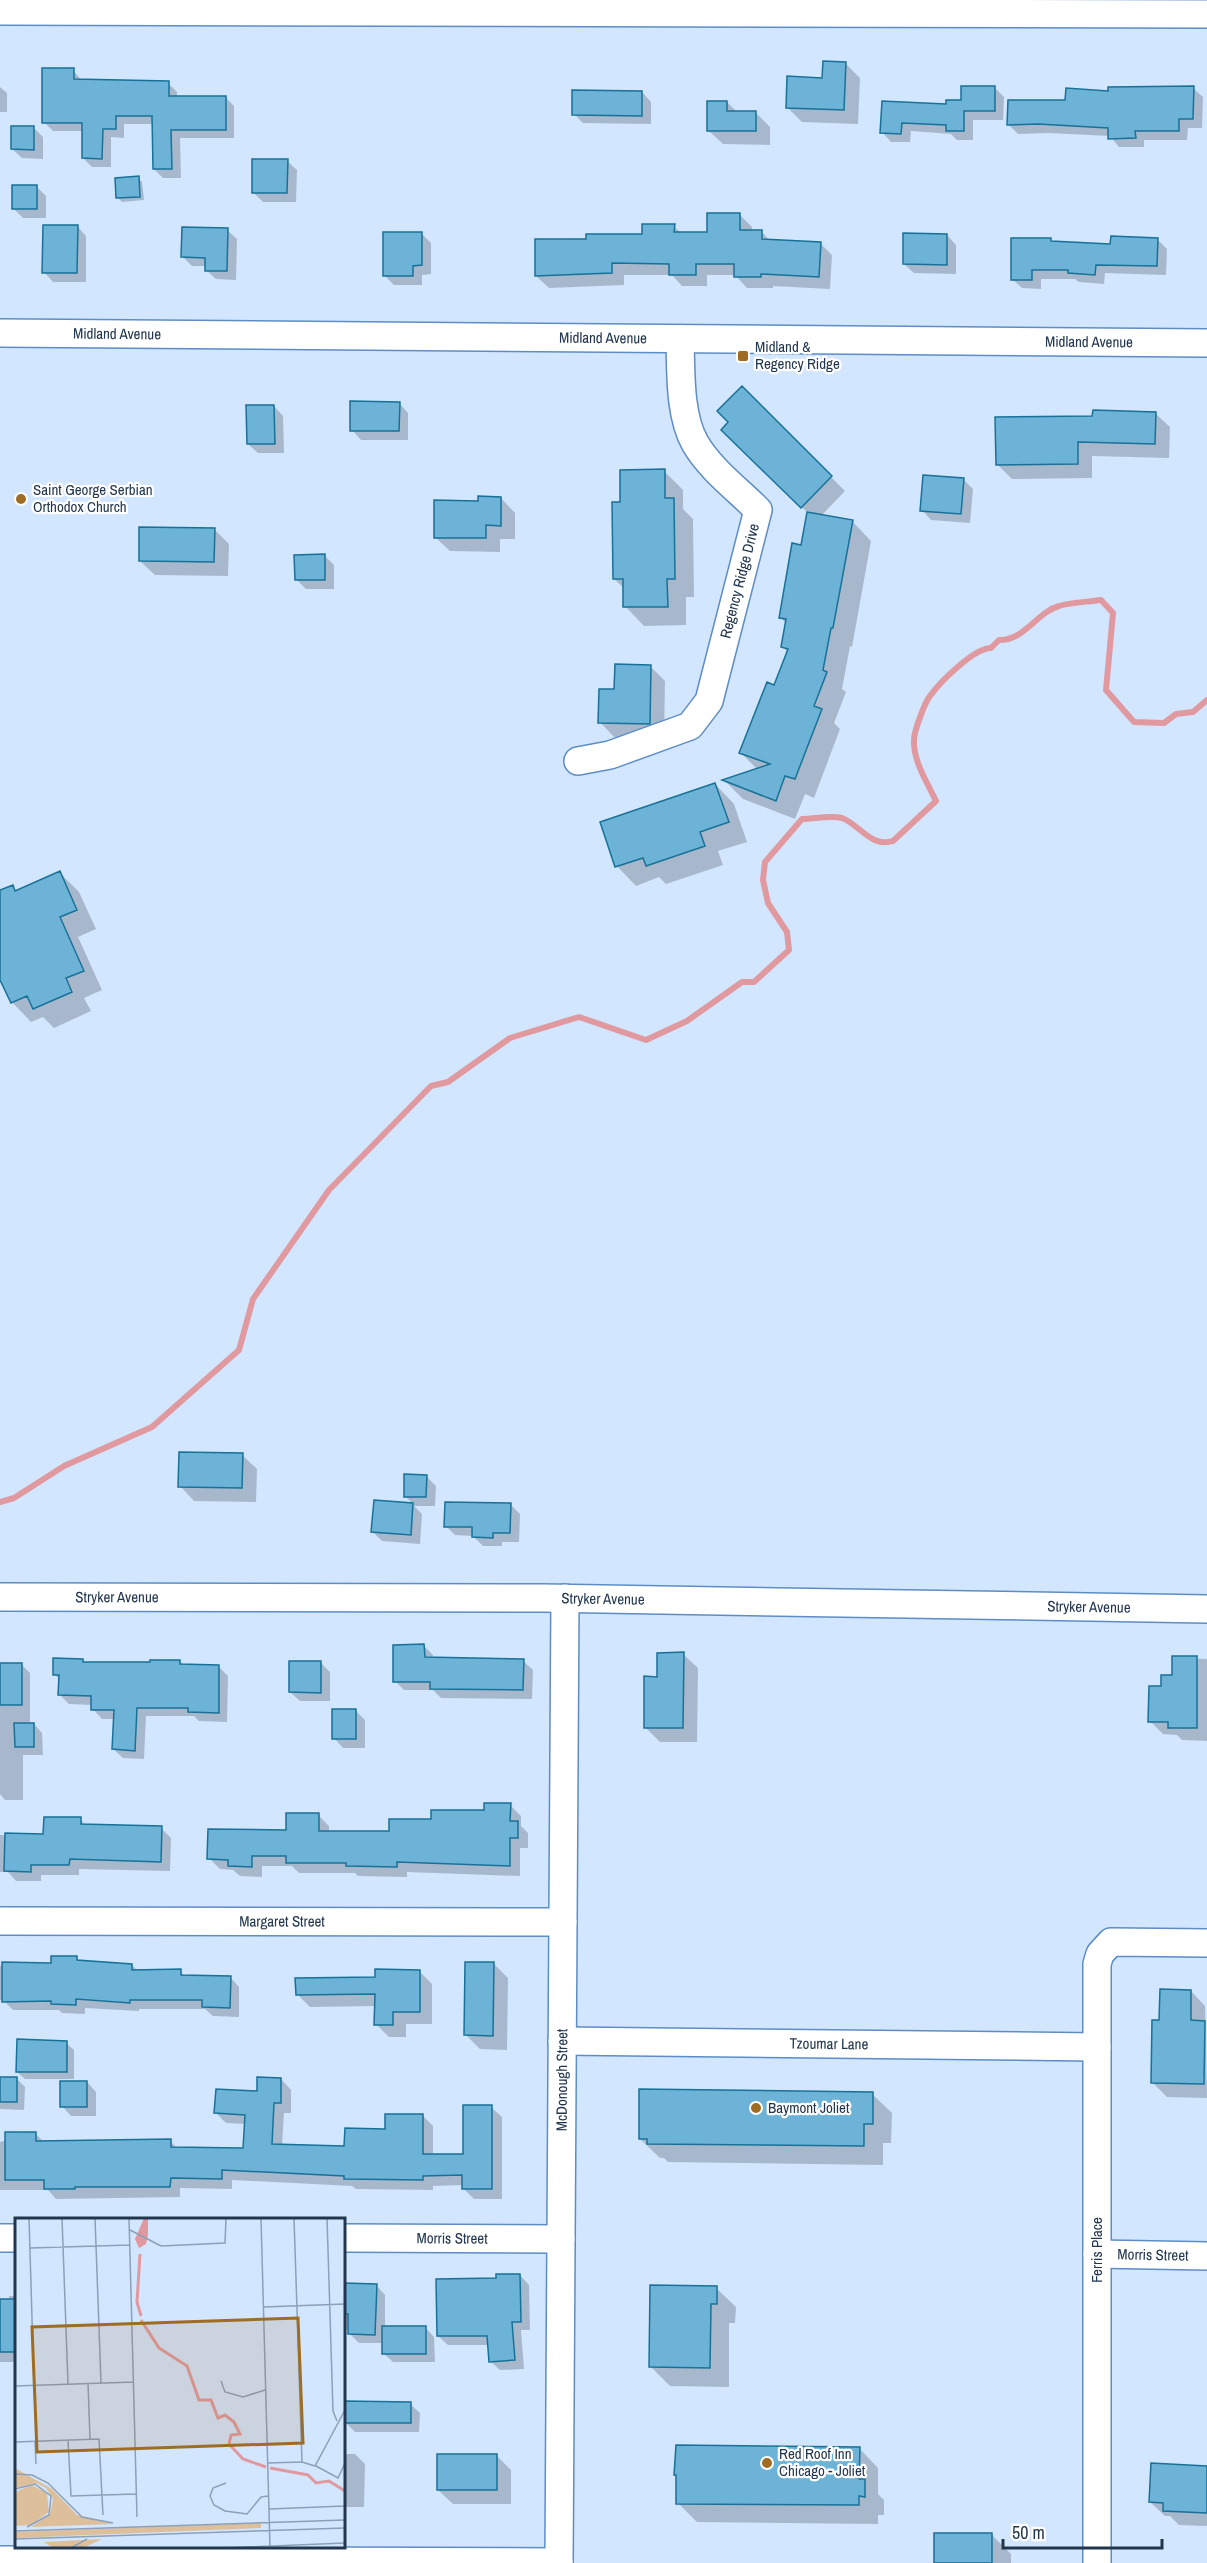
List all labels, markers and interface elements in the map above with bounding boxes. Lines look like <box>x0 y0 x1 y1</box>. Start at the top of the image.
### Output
street label: Midland Avenue <box>73 323 161 344</box>
street label: Midland Avenue <box>559 327 647 348</box>
street label: Midland Avenue <box>1045 331 1133 352</box>
place label: Midland & Regency Ridge <box>755 336 840 374</box>
marker: Midland & Regency Ridge <box>736 349 750 363</box>
place label: Saint George Serbian Orthodox Church <box>33 479 153 517</box>
marker: Saint George Serbian Orthodox Church <box>14 492 28 506</box>
street label: Regency Ridge Drive <box>715 521 764 640</box>
street label: Stryker Avenue <box>75 1586 159 1607</box>
street label: Stryker Avenue <box>561 1587 645 1610</box>
street label: Stryker Avenue <box>1047 1595 1131 1618</box>
street label: Margaret Street <box>239 1910 325 1932</box>
street label: McDonough Street <box>551 2028 572 2131</box>
street label: Tzoumar Lane <box>789 2033 869 2054</box>
place label: Baymont Joliet <box>768 2097 850 2118</box>
marker: Baymont Joliet <box>749 2101 763 2115</box>
street label: Ferris Place <box>1086 2217 1107 2283</box>
inset map <box>15 2218 345 2548</box>
street label: Morris Street <box>416 2227 488 2249</box>
street label: Morris Street <box>1117 2243 1189 2266</box>
place label: Red Roof Inn Chicago - Joliet <box>779 2443 866 2481</box>
marker: Red Roof Inn Chicago - Joliet <box>760 2456 774 2470</box>
scale bar <box>1003 2512 1162 2550</box>
text: 50 m <box>1012 2520 1045 2545</box>

